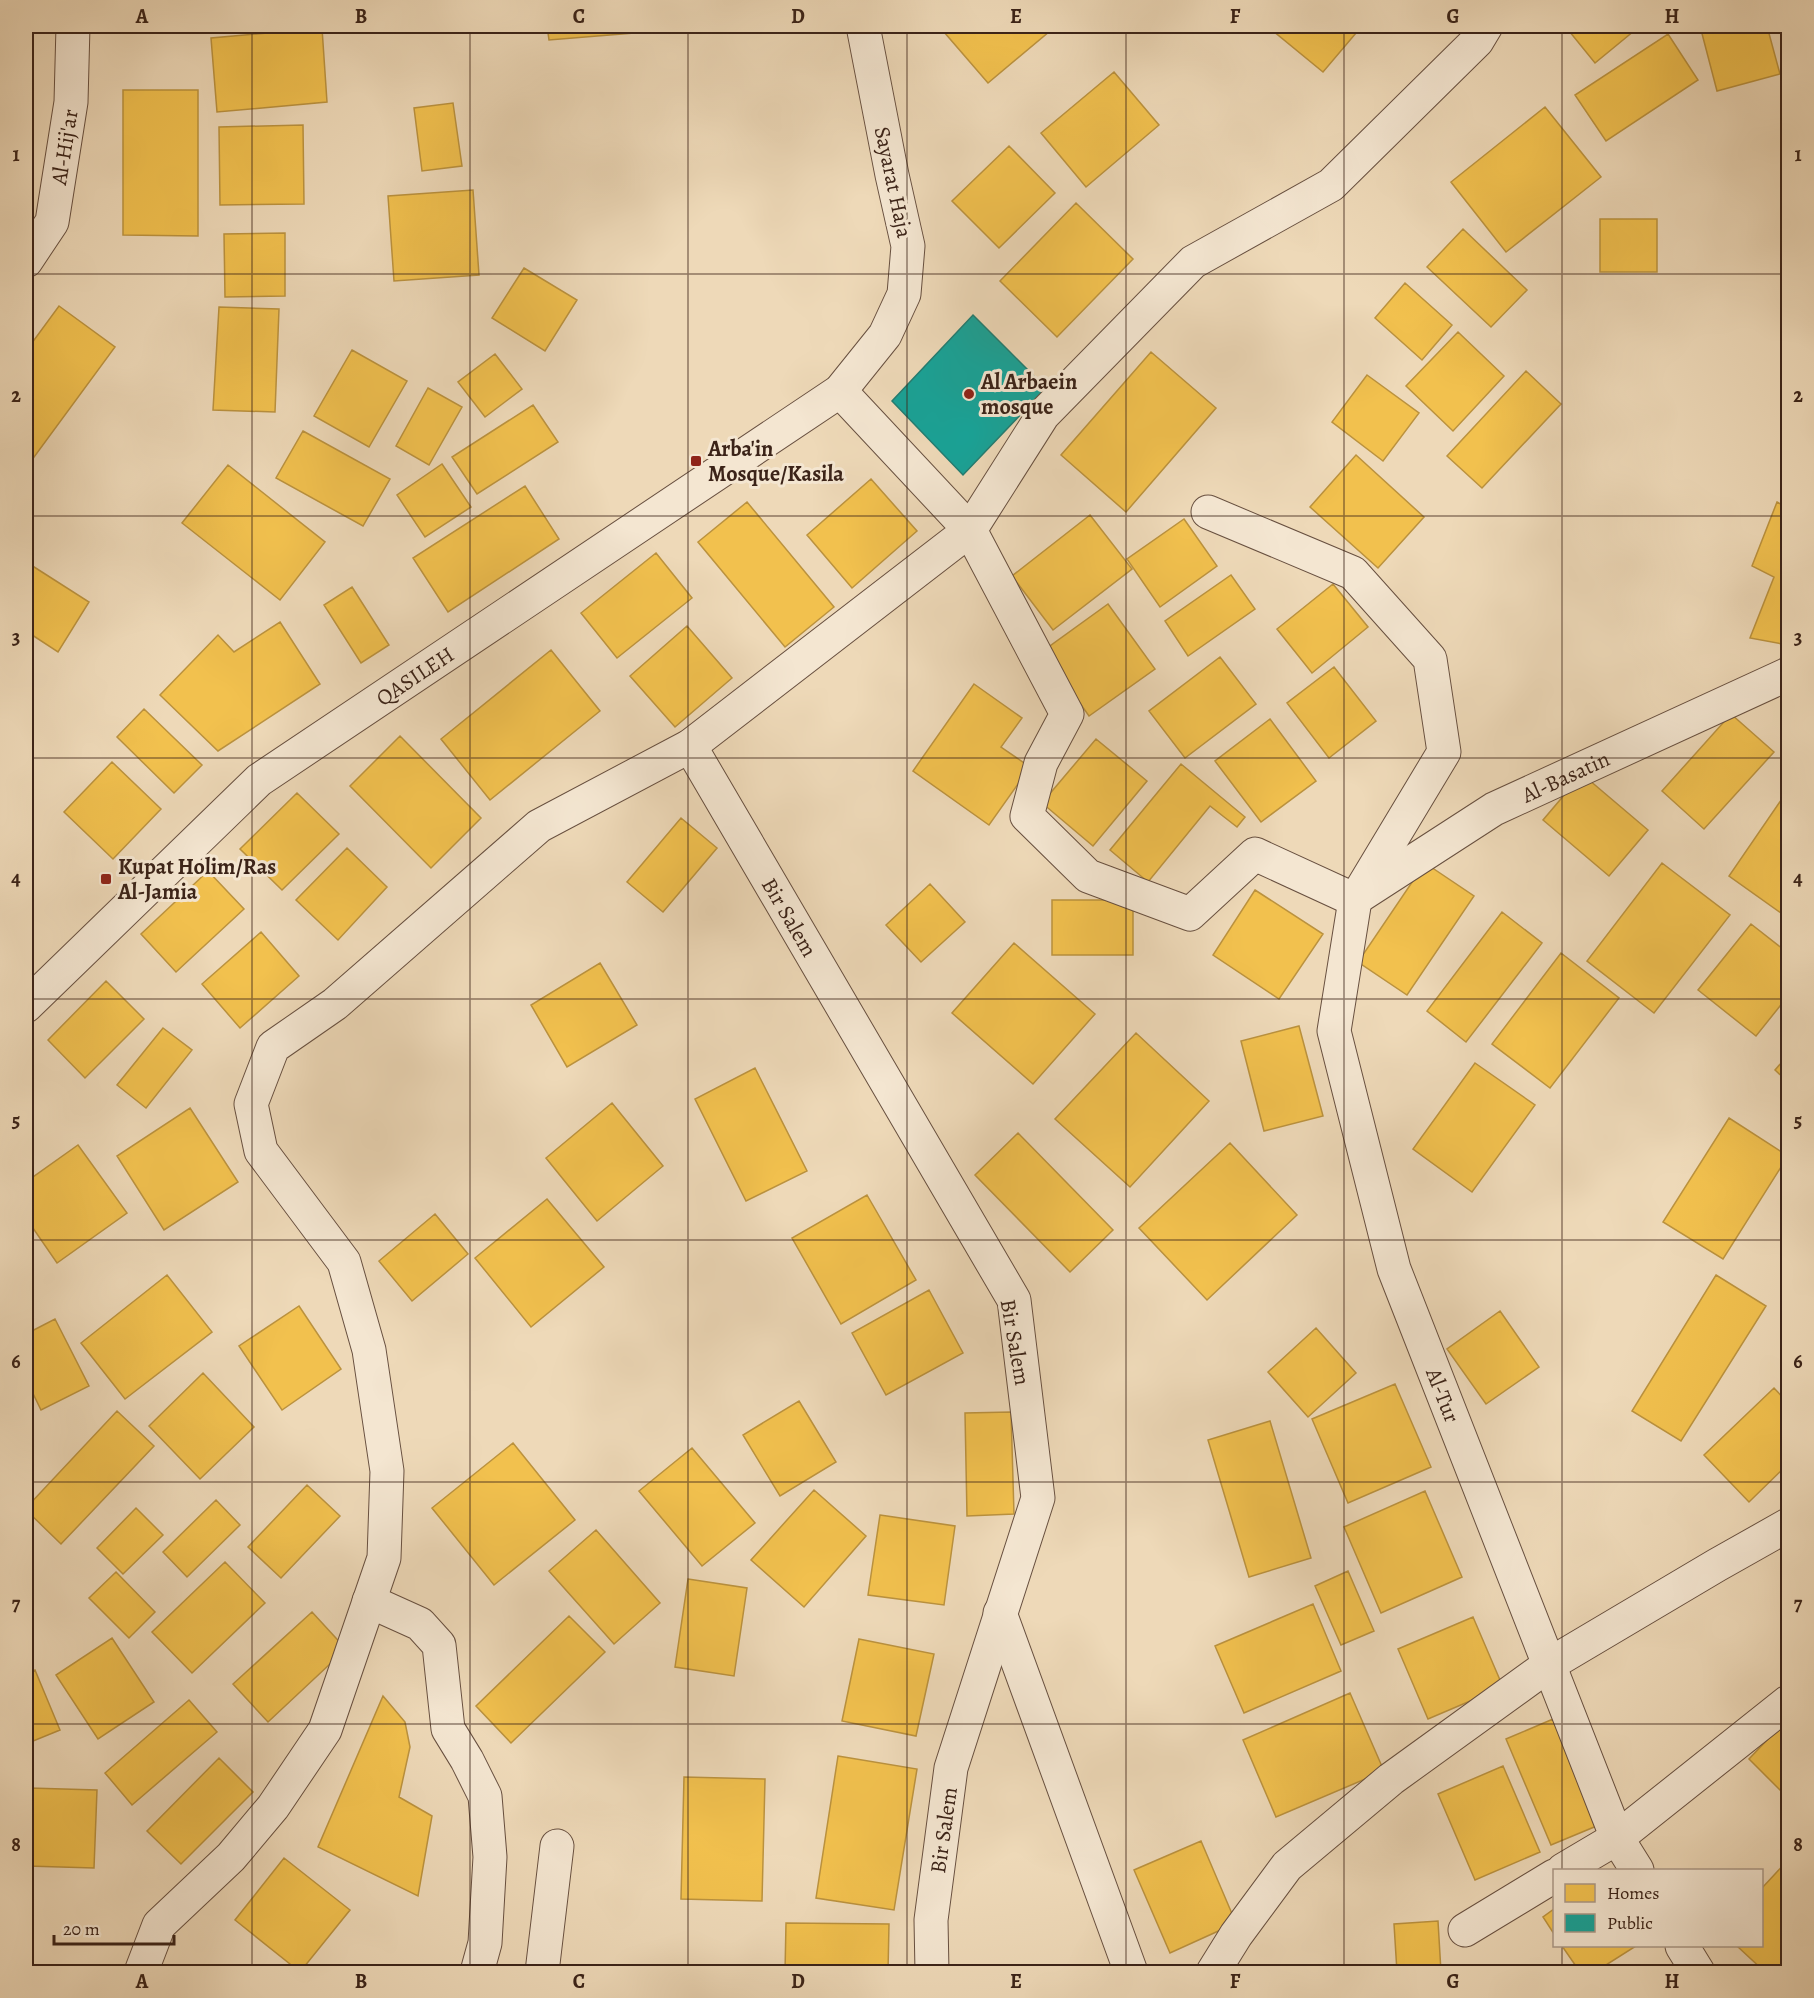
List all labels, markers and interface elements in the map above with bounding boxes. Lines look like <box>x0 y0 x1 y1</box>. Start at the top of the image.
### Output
text: A <box>135 3 149 30</box>
text: B <box>355 3 367 30</box>
text: C <box>573 3 585 30</box>
text: D <box>791 3 805 30</box>
text: E <box>1010 3 1022 30</box>
text: F <box>1230 3 1241 30</box>
text: G <box>1446 3 1460 30</box>
text: H <box>1665 3 1680 30</box>
street label: Al-Hij'ar <box>44 107 86 188</box>
street label: Sayarat Haja <box>867 124 920 241</box>
text: 1 <box>12 141 20 168</box>
text: 1 <box>1794 141 1802 168</box>
place label: Al Arbaein mosque <box>980 367 1077 422</box>
text: 2 <box>11 382 21 409</box>
text: 2 <box>1793 382 1803 409</box>
marker: Al Arbaein mosque <box>962 387 976 401</box>
place label: Arba'in Mosque/Kasila <box>707 434 844 489</box>
marker: Arba'in Mosque/Kasila <box>689 454 703 468</box>
text: 3 <box>12 624 20 651</box>
text: 3 <box>1794 624 1802 651</box>
street label: QASILEH <box>370 640 460 713</box>
street label: Al-Basatin <box>1516 744 1615 811</box>
place label: Kupat Holim/Ras Al-Jamia <box>117 852 276 907</box>
text: 4 <box>11 865 21 892</box>
text: 4 <box>1793 865 1803 892</box>
marker: Kupat Holim/Ras Al-Jamia <box>99 872 113 886</box>
street label: Bir Salem <box>754 872 824 963</box>
text: 5 <box>12 1107 20 1134</box>
text: 5 <box>1794 1107 1802 1134</box>
street label: Bir Salem <box>993 1297 1037 1388</box>
text: 6 <box>11 1348 21 1375</box>
text: 6 <box>1793 1348 1803 1375</box>
street label: Al-Tur <box>1418 1363 1467 1427</box>
text: 7 <box>12 1590 21 1617</box>
text: 7 <box>1794 1590 1803 1617</box>
street label: Bir Salem <box>923 1785 965 1875</box>
text: 8 <box>11 1831 21 1858</box>
text: 8 <box>1793 1831 1803 1858</box>
legend <box>1553 1869 1763 1947</box>
text: Homes <box>1607 1881 1659 1905</box>
scale bar <box>54 1908 174 1946</box>
text: Public <box>1607 1911 1653 1935</box>
text: 20 m <box>63 1917 100 1941</box>
text: A <box>135 1968 149 1995</box>
text: B <box>355 1968 367 1995</box>
text: C <box>573 1968 585 1995</box>
text: D <box>791 1968 805 1995</box>
text: E <box>1010 1968 1022 1995</box>
text: F <box>1230 1968 1241 1995</box>
text: G <box>1446 1968 1460 1995</box>
text: H <box>1665 1968 1680 1995</box>

